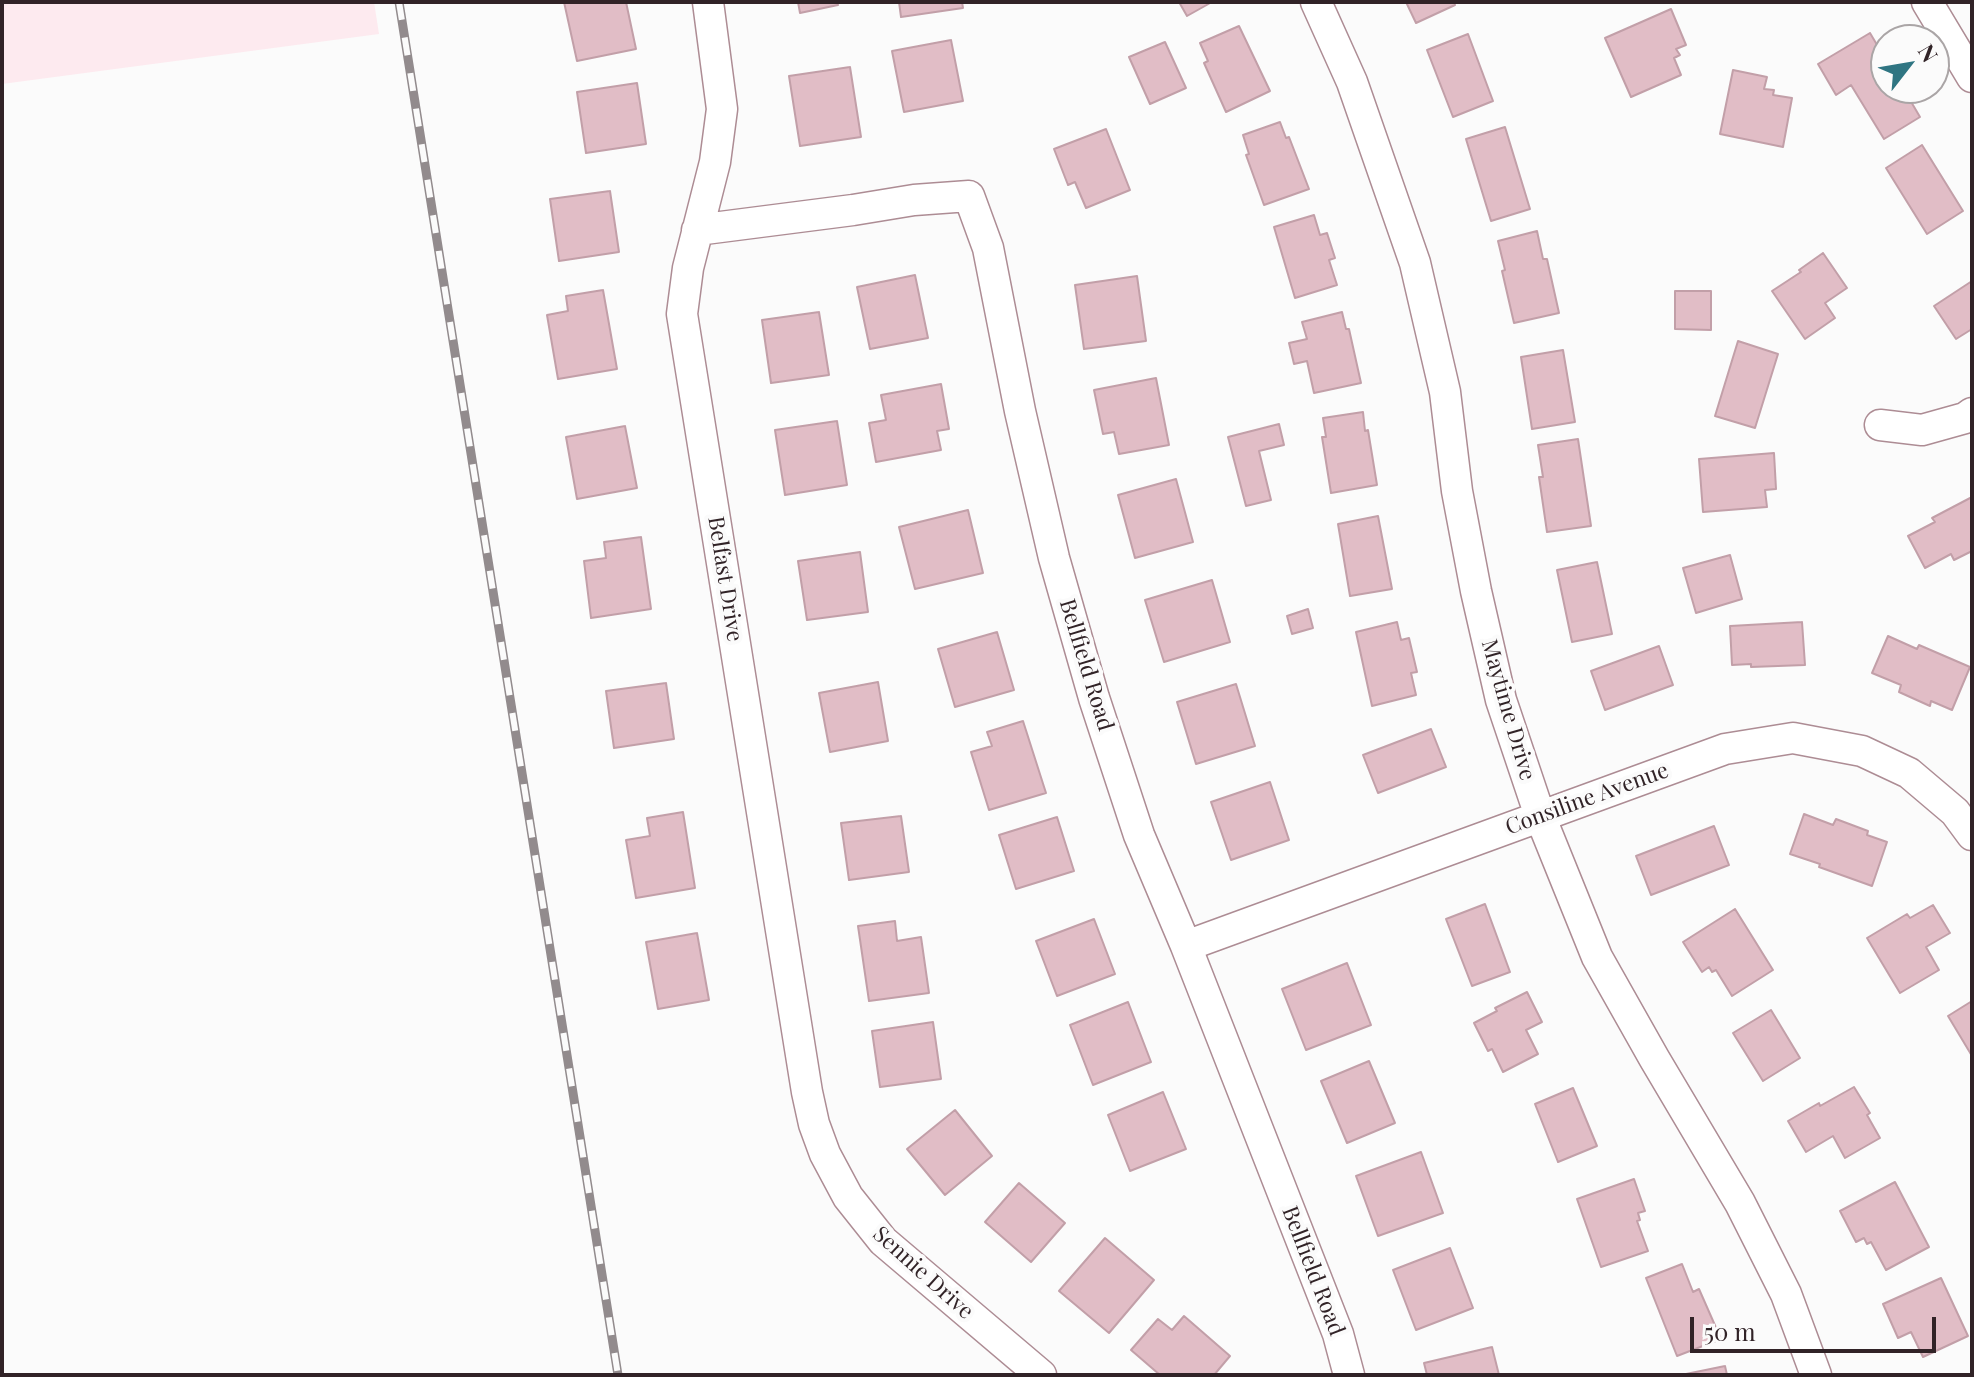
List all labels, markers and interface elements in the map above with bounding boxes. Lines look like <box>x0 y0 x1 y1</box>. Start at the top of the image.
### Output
north arrow <box>1870 24 1950 104</box>
text: N <box>1912 38 1946 67</box>
street label: Belfast Drive <box>702 515 748 643</box>
street label: Bellfield Road <box>1053 596 1119 734</box>
street label: Maytime Drive <box>1475 637 1541 783</box>
street label: Consiline Avenue <box>1502 757 1672 841</box>
street label: Bellfield Road <box>1276 1203 1350 1339</box>
street label: Sennie Drive <box>867 1221 979 1325</box>
scale bar <box>1694 1301 1940 1351</box>
text: 50 m <box>1704 1315 1756 1347</box>

